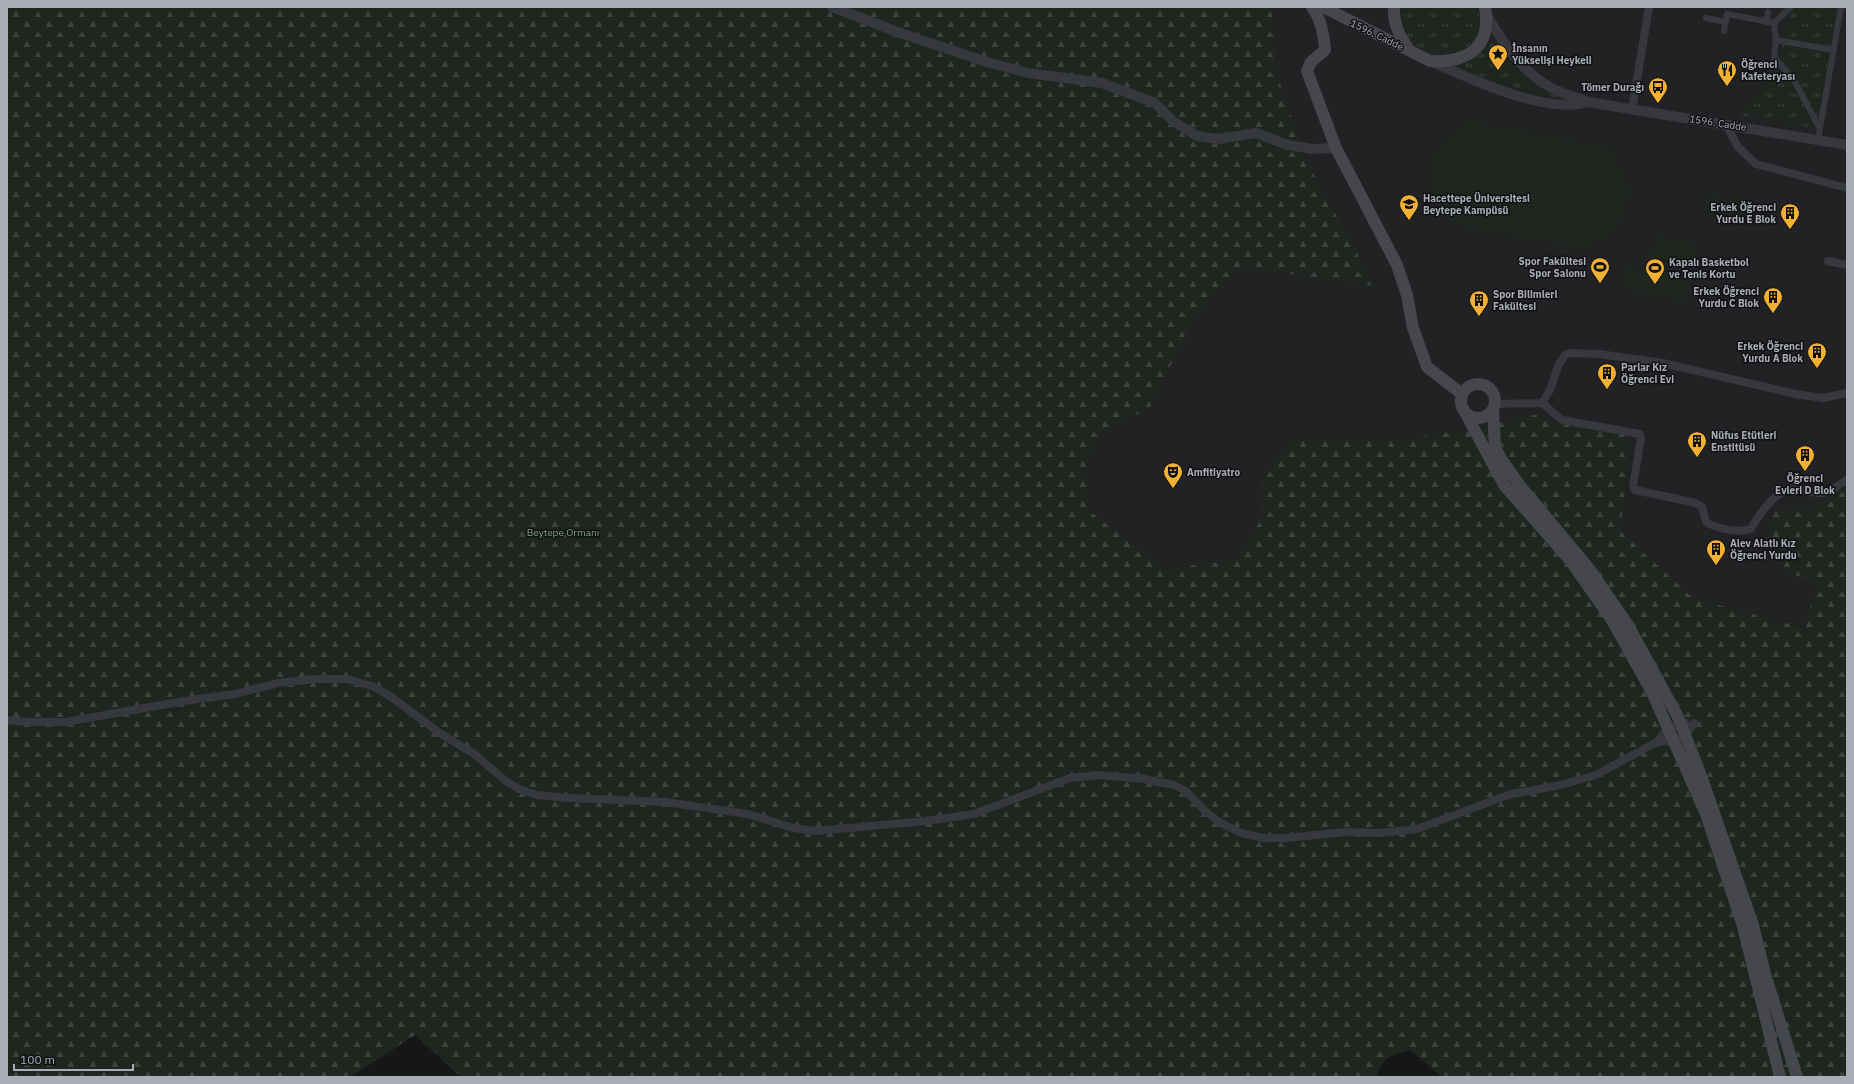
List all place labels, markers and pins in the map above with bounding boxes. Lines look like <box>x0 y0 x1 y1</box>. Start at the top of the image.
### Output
place label: İnsanın Yükselişi Heykeli <box>1512 42 1592 67</box>
place icon: İnsanın Yükselişi Heykeli <box>1487 43 1509 71</box>
place label: Öğrenci Kafeteryası <box>1741 58 1795 83</box>
restaurant icon: Öğrenci Kafeteryası <box>1716 59 1738 87</box>
bus stop icon: Tömer Durağı <box>1647 76 1669 104</box>
place label: Tömer Durağı <box>1581 81 1644 94</box>
place label: Hacettepe Üniversitesi Beytepe Kampüsü <box>1423 192 1530 217</box>
school or university icon: Hacettepe Üniversitesi Beytepe Kampüsü <box>1398 193 1420 221</box>
place label: Erkek Öğrenci Yurdu E Blok <box>1710 201 1776 226</box>
building icon: Erkek Öğrenci Yurdu E Blok <box>1779 202 1801 230</box>
place label: Spor Fakültesi Spor Salonu <box>1519 255 1586 280</box>
sports icon: Spor Fakültesi Spor Salonu <box>1589 256 1611 284</box>
place label: Kapalı Basketbol ve Tenis Kortu <box>1669 256 1749 281</box>
sports icon: Kapalı Basketbol ve Tenis Kortu <box>1644 257 1666 285</box>
place label: Erkek Öğrenci Yurdu C Blok <box>1693 285 1759 310</box>
building icon: Erkek Öğrenci Yurdu C Blok <box>1762 286 1784 314</box>
place label: Spor Bilimleri Fakültesi <box>1493 288 1557 313</box>
building icon: Spor Bilimleri Fakültesi <box>1468 289 1490 317</box>
place label: Erkek Öğrenci Yurdu A Blok <box>1737 340 1803 365</box>
building icon: Erkek Öğrenci Yurdu A Blok <box>1806 341 1828 369</box>
place label: Parlar Kız Öğrenci Evi <box>1621 361 1674 386</box>
building icon: Parlar Kız Öğrenci Evi <box>1596 362 1618 390</box>
place label: Nüfus Etütleri Enstitüsü <box>1711 429 1777 454</box>
building icon: Nüfus Etütleri Enstitüsü <box>1686 430 1708 458</box>
building icon: Öğrenci Evleri D Blok <box>1794 444 1816 472</box>
theatre icon: Amfitiyatro <box>1162 461 1184 489</box>
place label: Amfitiyatro <box>1187 466 1241 479</box>
place label: Öğrenci Evleri D Blok <box>1775 472 1835 497</box>
place label: Alev Alatlı Kız Öğrenci Yurdu <box>1730 537 1797 562</box>
building icon: Alev Alatlı Kız Öğrenci Yurdu <box>1705 538 1727 566</box>

